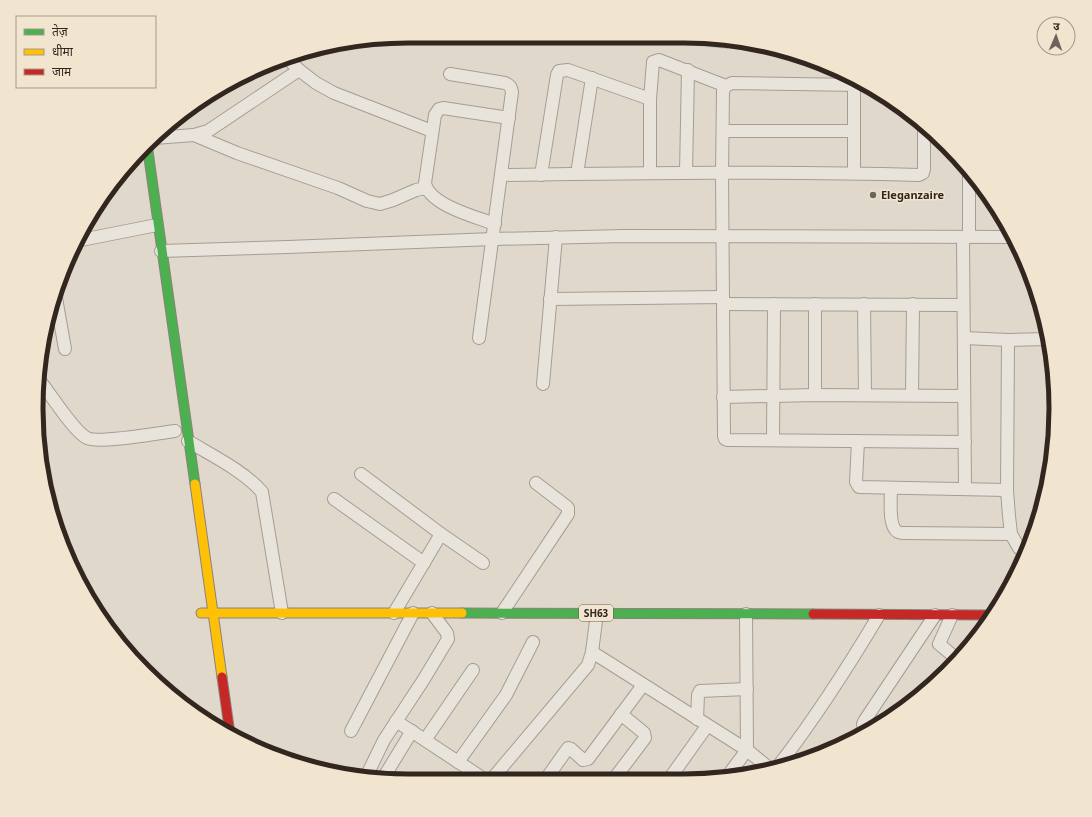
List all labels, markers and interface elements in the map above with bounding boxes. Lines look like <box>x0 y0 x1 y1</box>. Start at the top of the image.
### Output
legend <box>16 16 156 88</box>
north arrow <box>1036 16 1076 56</box>
text: उ <box>1053 20 1060 34</box>
text: तेज़ <box>52 24 69 41</box>
text: धीमा <box>52 44 74 61</box>
text: जाम <box>52 65 72 81</box>
place label: Eleganzaire <box>881 189 945 203</box>
marker: Eleganzaire <box>868 190 878 200</box>
road number: SH63 <box>579 605 613 621</box>

